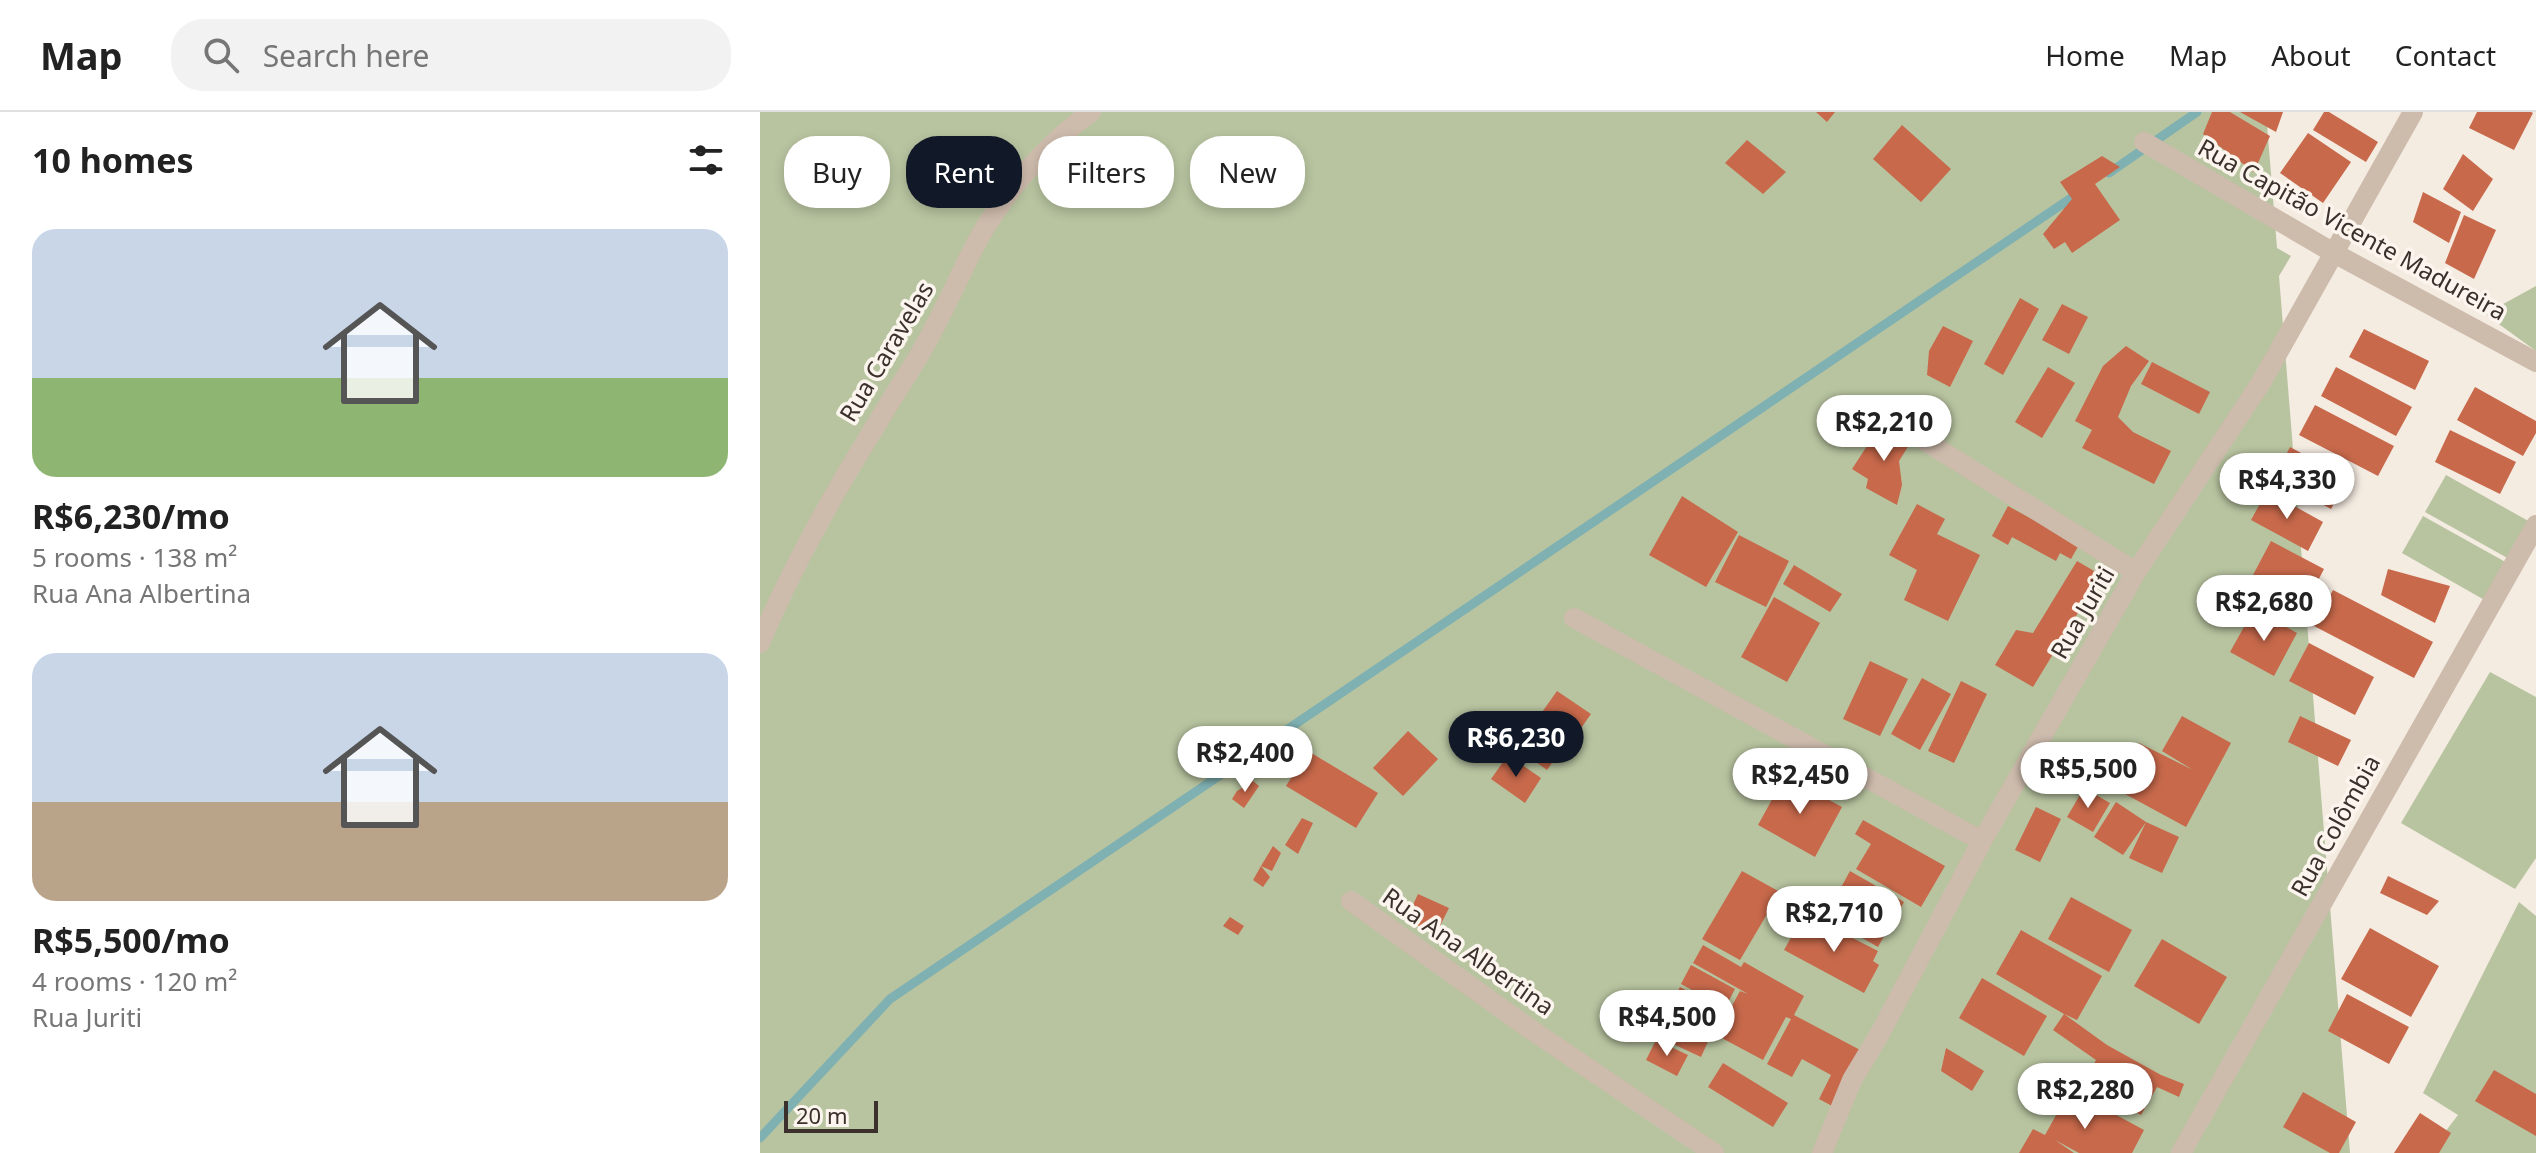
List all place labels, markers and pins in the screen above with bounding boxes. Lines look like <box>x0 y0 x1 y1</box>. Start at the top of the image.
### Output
pin: R$2,210 <box>1810 395 1958 463</box>
pin: R$4,330 <box>2213 453 2361 521</box>
pin: R$2,680 <box>2190 575 2338 643</box>
pin: R$6,230 <box>1442 711 1590 779</box>
pin: R$2,400 <box>1171 726 1319 794</box>
pin: R$5,500 <box>2014 742 2162 810</box>
pin: R$2,450 <box>1726 748 1874 816</box>
pin: R$2,710 <box>1760 886 1908 954</box>
pin: R$4,500 <box>1593 990 1741 1058</box>
pin: R$2,280 <box>2011 1063 2159 1131</box>

